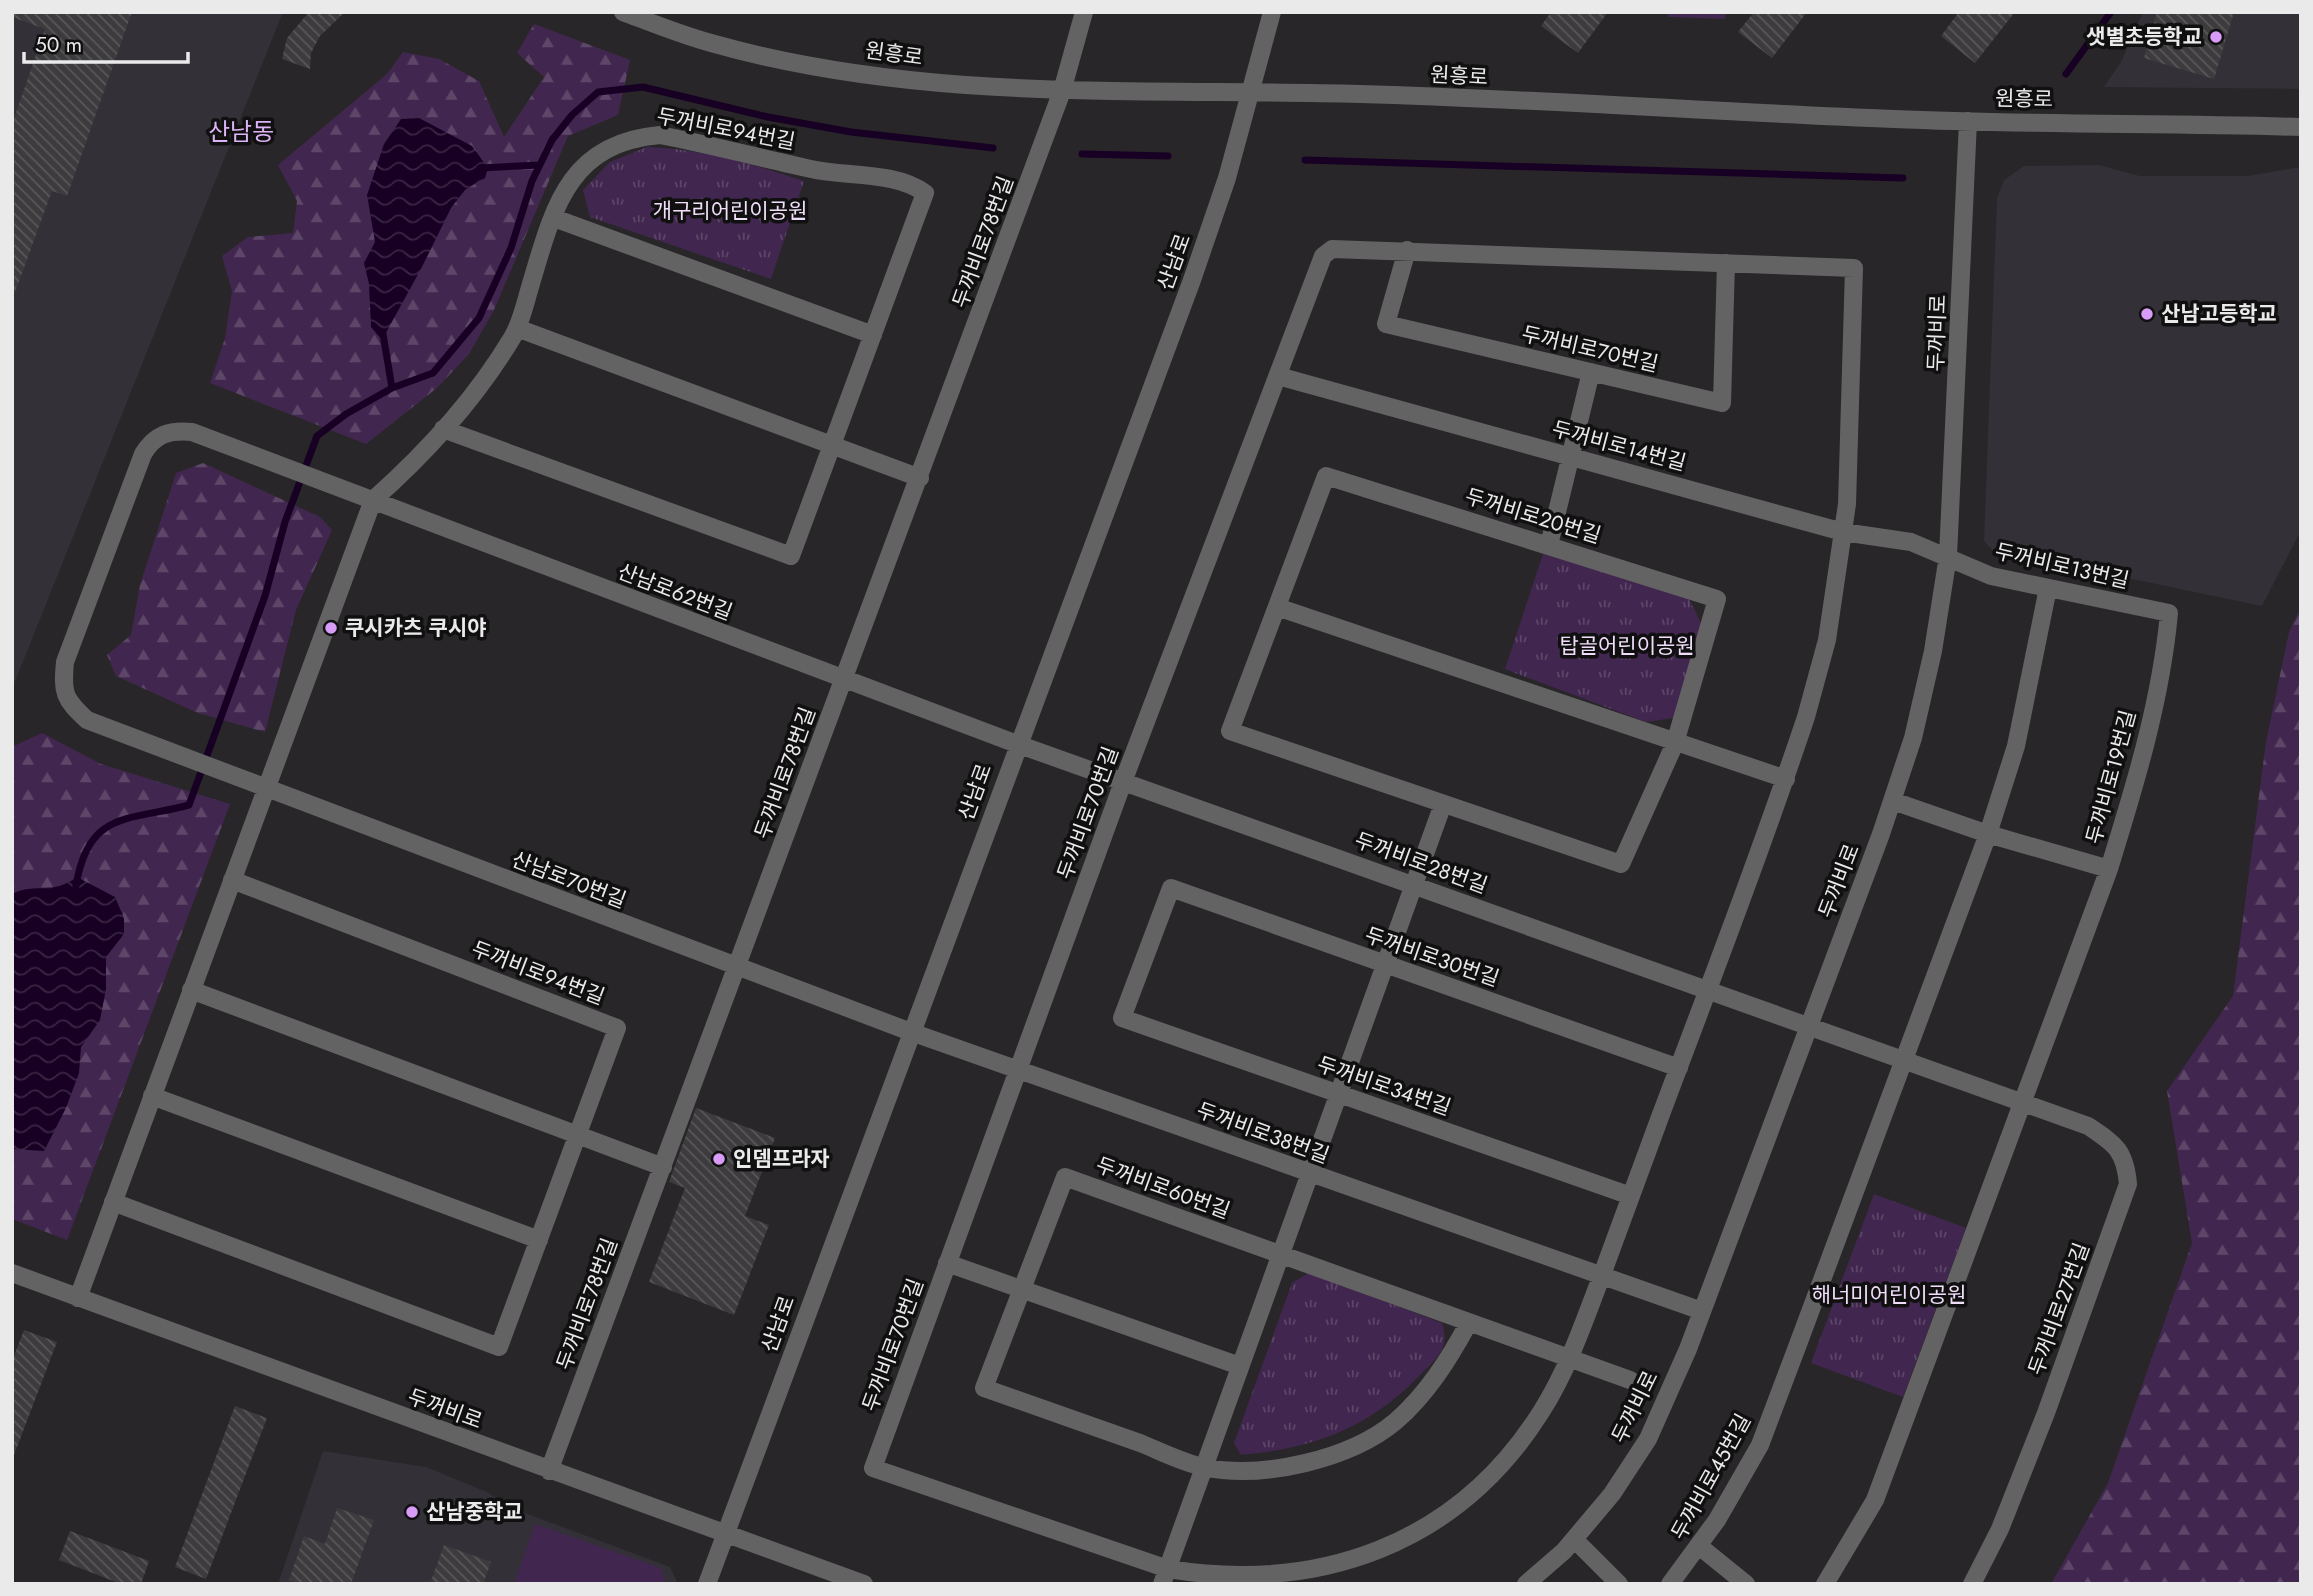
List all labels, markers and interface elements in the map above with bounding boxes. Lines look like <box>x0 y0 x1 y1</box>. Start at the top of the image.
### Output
scale bar <box>24 21 189 65</box>
place label: 샛별초등학교 <box>2086 22 2202 52</box>
marker: 샛별초등학교 <box>2208 29 2224 45</box>
text: 50 m <box>35 30 82 60</box>
street label: 원흥로 <box>863 35 925 73</box>
street label: 원흥로 <box>1429 60 1489 92</box>
street label: 원흥로 <box>1995 83 2053 115</box>
street label: 두꺼비로94번길 <box>654 101 798 157</box>
district label: 산남동 <box>208 114 274 149</box>
street label: 두꺼비로78번길 <box>945 172 1021 312</box>
park label: 개구리어린이공원 <box>653 196 807 226</box>
street label: 산남로 <box>1150 230 1198 294</box>
street label: 두꺼비로 <box>1921 294 1953 372</box>
place label: 산남고등학교 <box>2161 299 2277 329</box>
marker: 산남고등학교 <box>2139 306 2155 322</box>
street label: 두꺼비로70번길 <box>1519 319 1661 379</box>
street label: 두꺼비로14번길 <box>1549 414 1689 478</box>
street label: 두꺼비로20번길 <box>1461 481 1605 551</box>
street label: 두꺼비로13번길 <box>1992 536 2132 596</box>
street label: 산남로62번길 <box>613 556 737 628</box>
place label: 쿠시카츠 쿠시야 <box>345 613 487 643</box>
marker: 쿠시카츠 쿠시야 <box>323 620 339 636</box>
park label: 탑골어린이공원 <box>1559 631 1695 661</box>
street label: 두꺼비로78번길 <box>747 703 823 843</box>
street label: 두꺼비로19번길 <box>2079 707 2143 847</box>
street label: 두꺼비로70번길 <box>1050 742 1126 884</box>
street label: 산남로 <box>951 760 999 824</box>
street label: 두꺼비로28번길 <box>1350 825 1492 901</box>
street label: 두꺼비로 <box>1811 840 1867 922</box>
street label: 산남로70번길 <box>508 844 630 916</box>
street label: 두꺼비로30번길 <box>1361 920 1503 994</box>
street label: 두꺼비로94번길 <box>467 934 609 1012</box>
street label: 두꺼비로34번길 <box>1313 1049 1455 1123</box>
street label: 두꺼비로38번길 <box>1193 1095 1333 1171</box>
place label: 인뎀프라자 <box>733 1144 830 1174</box>
street label: 두꺼비로60번길 <box>1092 1150 1234 1226</box>
marker: 인뎀프라자 <box>711 1151 727 1167</box>
street label: 두꺼비로78번길 <box>549 1234 625 1374</box>
street label: 두꺼비로27번길 <box>2021 1239 2097 1379</box>
street label: 두꺼비로70번길 <box>855 1274 931 1416</box>
park label: 해너미어린이공원 <box>1812 1280 1966 1310</box>
street label: 산남로 <box>754 1292 802 1356</box>
street label: 두꺼비로 <box>1605 1366 1665 1448</box>
street label: 두꺼비로 <box>404 1382 486 1436</box>
street label: 두꺼비로45번길 <box>1664 1408 1758 1546</box>
place label: 산남중학교 <box>426 1497 523 1527</box>
marker: 산남중학교 <box>404 1504 420 1520</box>

